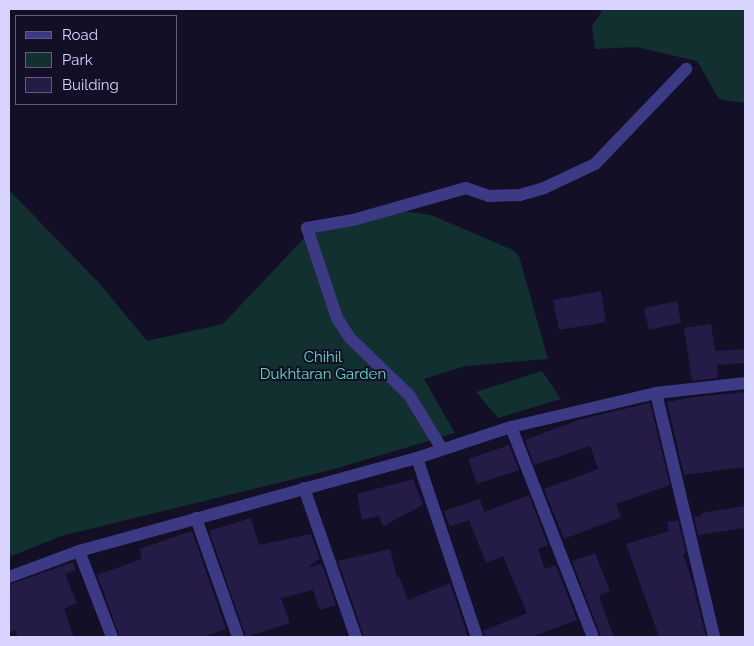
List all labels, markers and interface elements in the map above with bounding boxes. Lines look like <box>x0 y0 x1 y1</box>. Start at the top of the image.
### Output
legend <box>15 15 178 105</box>
text: Road <box>62 26 98 44</box>
text: Park <box>62 51 93 69</box>
text: Building <box>62 76 119 94</box>
park label: Chihil Dukhtaran Garden <box>260 348 386 383</box>

